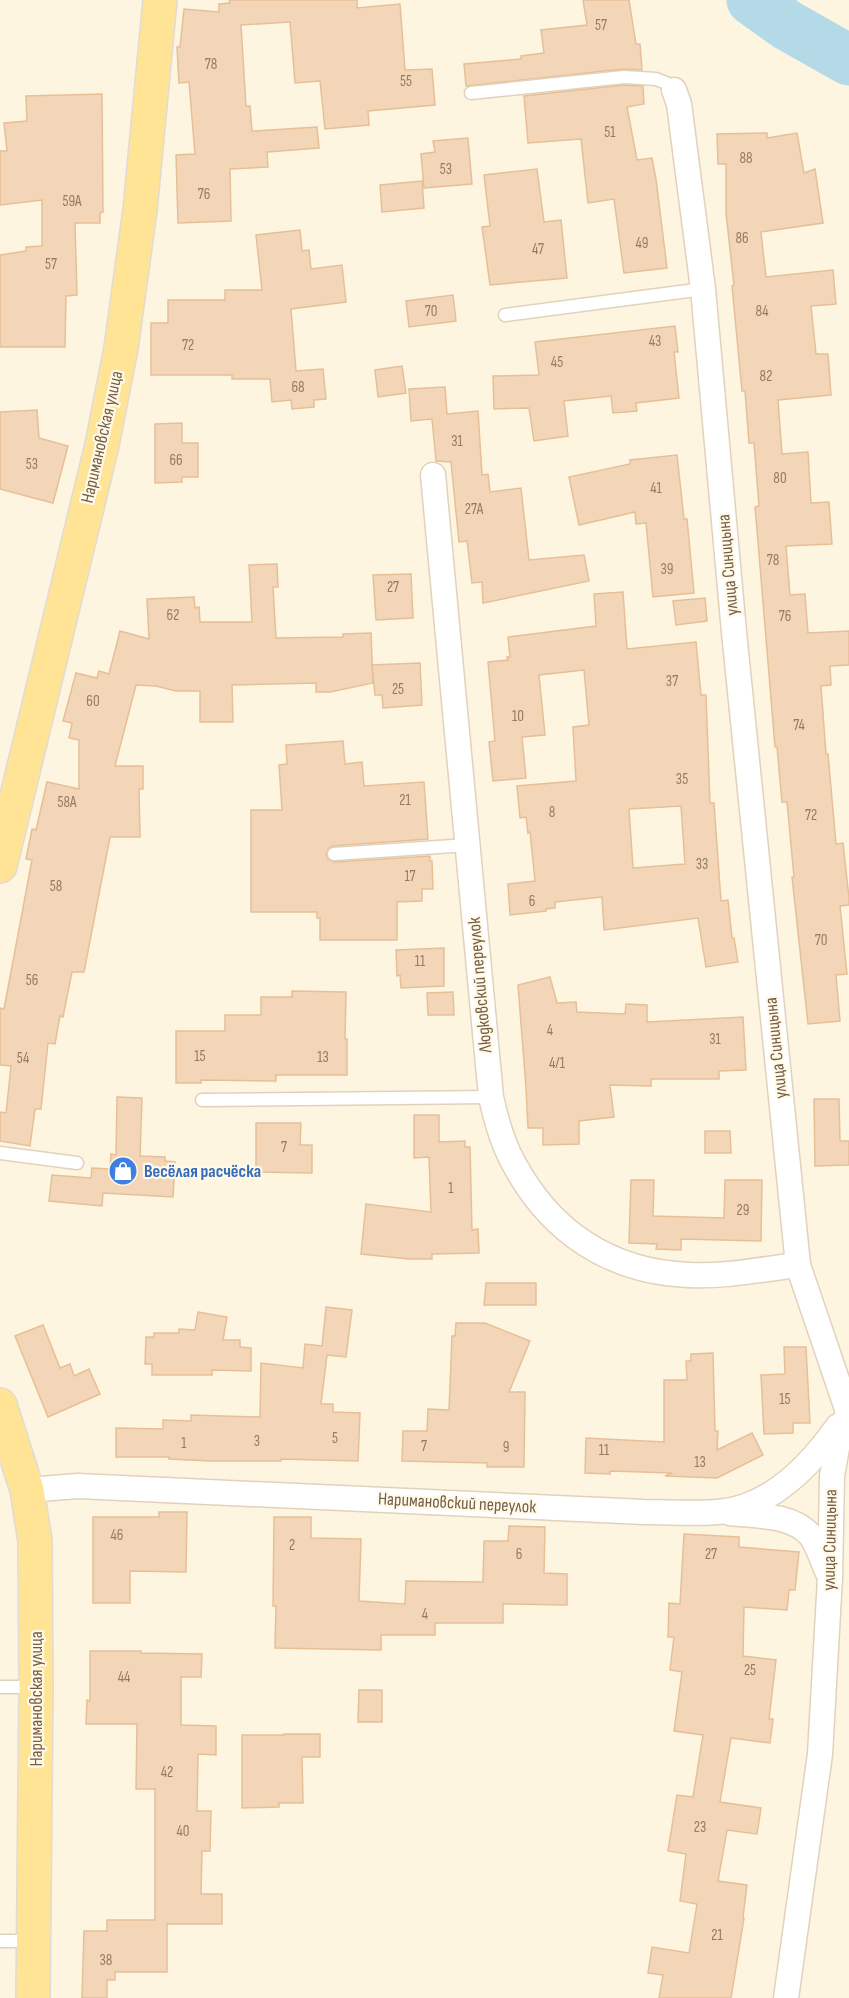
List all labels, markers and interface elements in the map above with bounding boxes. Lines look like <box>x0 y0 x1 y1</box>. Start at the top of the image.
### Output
house number: 57 <box>595 16 607 35</box>
house number: 78 <box>205 55 217 74</box>
house number: 55 <box>400 72 412 91</box>
house number: 51 <box>604 123 616 142</box>
house number: 88 <box>739 149 753 168</box>
house number: 53 <box>440 160 452 179</box>
house number: 76 <box>198 185 210 204</box>
house number: 59А <box>62 192 82 211</box>
house number: 86 <box>735 229 749 248</box>
house number: 49 <box>636 234 648 253</box>
house number: 47 <box>532 240 544 259</box>
house number: 57 <box>45 255 57 274</box>
house number: 70 <box>425 302 437 321</box>
house number: 84 <box>755 302 769 321</box>
house number: 43 <box>649 332 661 351</box>
house number: 72 <box>182 336 194 355</box>
house number: 45 <box>551 353 563 372</box>
house number: 82 <box>760 367 772 386</box>
street label: Наримановская улица <box>77 369 127 505</box>
house number: 68 <box>291 378 305 397</box>
house number: 31 <box>451 432 464 451</box>
house number: 66 <box>169 451 183 470</box>
house number: 53 <box>26 455 38 474</box>
house number: 80 <box>773 469 787 488</box>
house number: 41 <box>650 479 663 498</box>
house number: 27А <box>465 500 484 519</box>
street label: улица Синицына <box>713 513 743 616</box>
house number: 78 <box>767 551 779 570</box>
house number: 39 <box>661 560 673 579</box>
house number: 27 <box>387 578 399 597</box>
house number: 62 <box>167 606 179 625</box>
house number: 76 <box>779 607 791 626</box>
house number: 37 <box>666 672 678 691</box>
house number: 25 <box>392 680 404 699</box>
house number: 60 <box>86 692 100 711</box>
house number: 10 <box>512 707 524 726</box>
house number: 74 <box>793 716 805 735</box>
house number: 35 <box>676 770 688 789</box>
house number: 21 <box>399 791 411 810</box>
house number: 58А <box>57 793 77 812</box>
house number: 8 <box>549 803 555 822</box>
house number: 72 <box>805 806 817 825</box>
house number: 33 <box>696 855 708 874</box>
house number: 17 <box>404 867 416 886</box>
house number: 58 <box>50 877 62 896</box>
house number: 6 <box>529 892 535 911</box>
street label: Людковский переулок <box>464 916 496 1055</box>
house number: 70 <box>815 931 827 950</box>
house number: 11 <box>415 952 426 971</box>
house number: 56 <box>26 971 38 990</box>
street label: улица Синицына <box>760 996 792 1100</box>
house number: 4 <box>547 1021 553 1040</box>
house number: 31 <box>709 1030 722 1049</box>
house number: 15 <box>194 1047 206 1066</box>
house number: 13 <box>317 1048 329 1067</box>
house number: 54 <box>17 1049 29 1068</box>
house number: 4/1 <box>549 1054 566 1073</box>
house number: 7 <box>281 1138 287 1157</box>
shop icon: Весёлая расчёска <box>107 1155 139 1187</box>
place label: Весёлая расчёска <box>144 1161 261 1182</box>
house number: 1 <box>448 1179 454 1198</box>
house number: 29 <box>737 1201 749 1220</box>
house number: 15 <box>779 1390 791 1409</box>
house number: 5 <box>332 1429 338 1448</box>
house number: 3 <box>254 1432 260 1451</box>
house number: 1 <box>181 1434 187 1453</box>
house number: 7 <box>421 1437 427 1456</box>
house number: 9 <box>503 1438 509 1457</box>
house number: 11 <box>599 1441 610 1460</box>
house number: 13 <box>694 1453 706 1472</box>
street label: Наримановский переулок <box>377 1488 537 1518</box>
street label: улица Синицына <box>819 1489 841 1591</box>
house number: 46 <box>111 1526 123 1545</box>
house number: 2 <box>289 1536 295 1555</box>
house number: 6 <box>516 1545 522 1564</box>
house number: 27 <box>705 1545 717 1564</box>
house number: 4 <box>422 1605 428 1624</box>
street label: Наримановская улица <box>26 1631 47 1767</box>
house number: 25 <box>744 1661 756 1680</box>
house number: 44 <box>118 1668 130 1687</box>
house number: 42 <box>161 1763 173 1782</box>
house number: 23 <box>694 1818 706 1837</box>
house number: 40 <box>177 1822 189 1841</box>
house number: 21 <box>711 1926 723 1945</box>
house number: 38 <box>100 1951 112 1970</box>

